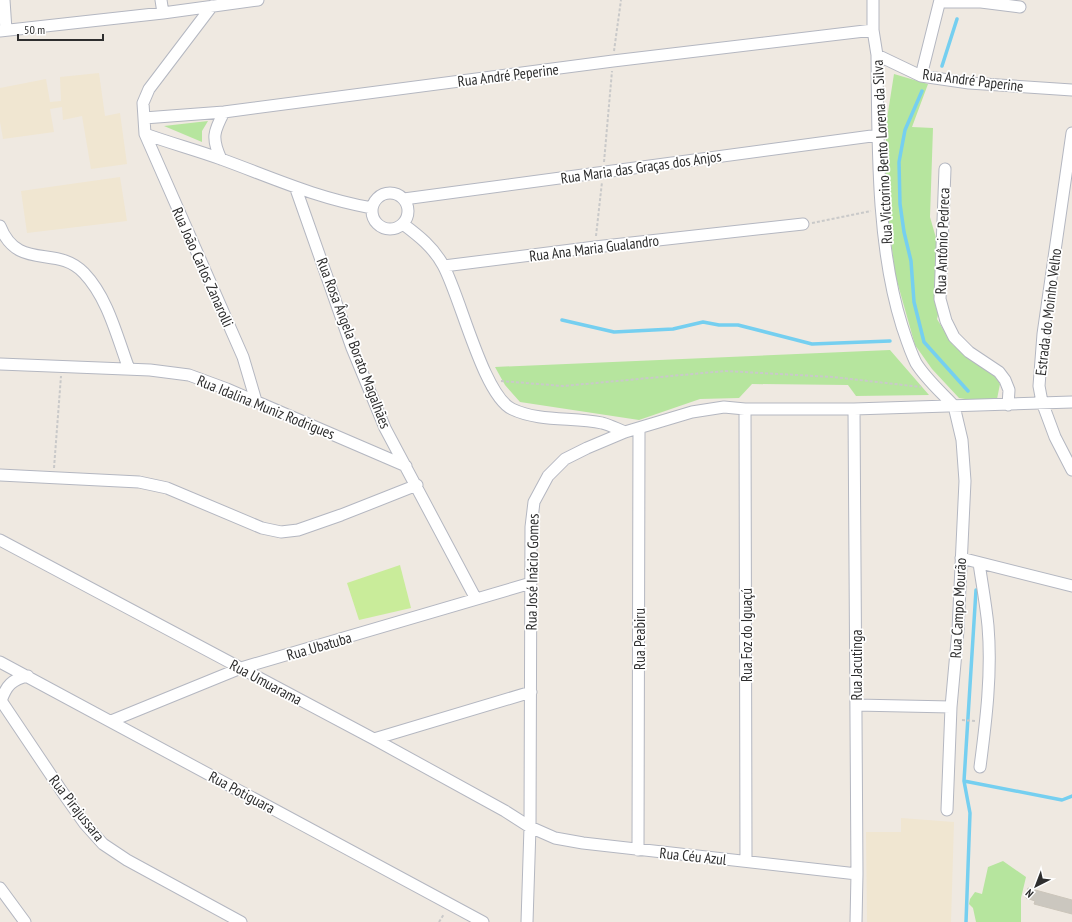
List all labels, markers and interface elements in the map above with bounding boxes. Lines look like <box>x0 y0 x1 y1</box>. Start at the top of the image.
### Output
scale bar <box>18 16 103 42</box>
text: 50 m <box>24 22 45 37</box>
street label: Rua André Peperine <box>456 59 560 91</box>
street label: Rua Victorino Bento Lorena da Silva <box>868 59 896 245</box>
street label: Rua André Paperine <box>922 64 1024 96</box>
street label: Rua Maria das Graças dos Anjos <box>559 146 723 188</box>
street label: Rua Antônio Pedreca <box>931 187 953 295</box>
street label: Rua João Carlos Zanarolli <box>168 204 238 330</box>
street label: Rua Ana Maria Gualandro <box>528 231 660 265</box>
street label: Estrada do Moinho Velho <box>1031 247 1065 377</box>
street label: Rua Rosa Ângela Borato Magalhães <box>313 255 395 431</box>
street label: Rua Idalina Muniz Rodrigues <box>194 371 338 443</box>
street label: Rua José Inácio Gomes <box>521 514 543 630</box>
street label: Rua Campo Mourão <box>946 557 970 659</box>
street label: Rua Foz do Iguaçú <box>737 588 756 682</box>
street label: Rua Peabiru <box>630 608 649 670</box>
street label: Rua Ubatuba <box>284 628 354 664</box>
street label: Rua Jacutinga <box>847 630 866 700</box>
street label: Rua Umuarama <box>227 655 305 709</box>
street label: Rua Potiguara <box>206 767 278 817</box>
street label: Rua Pirajussara <box>45 771 109 845</box>
street label: Rua Céu Azul <box>659 843 728 869</box>
north arrow <box>1016 866 1056 906</box>
text: N <box>1022 886 1036 901</box>

